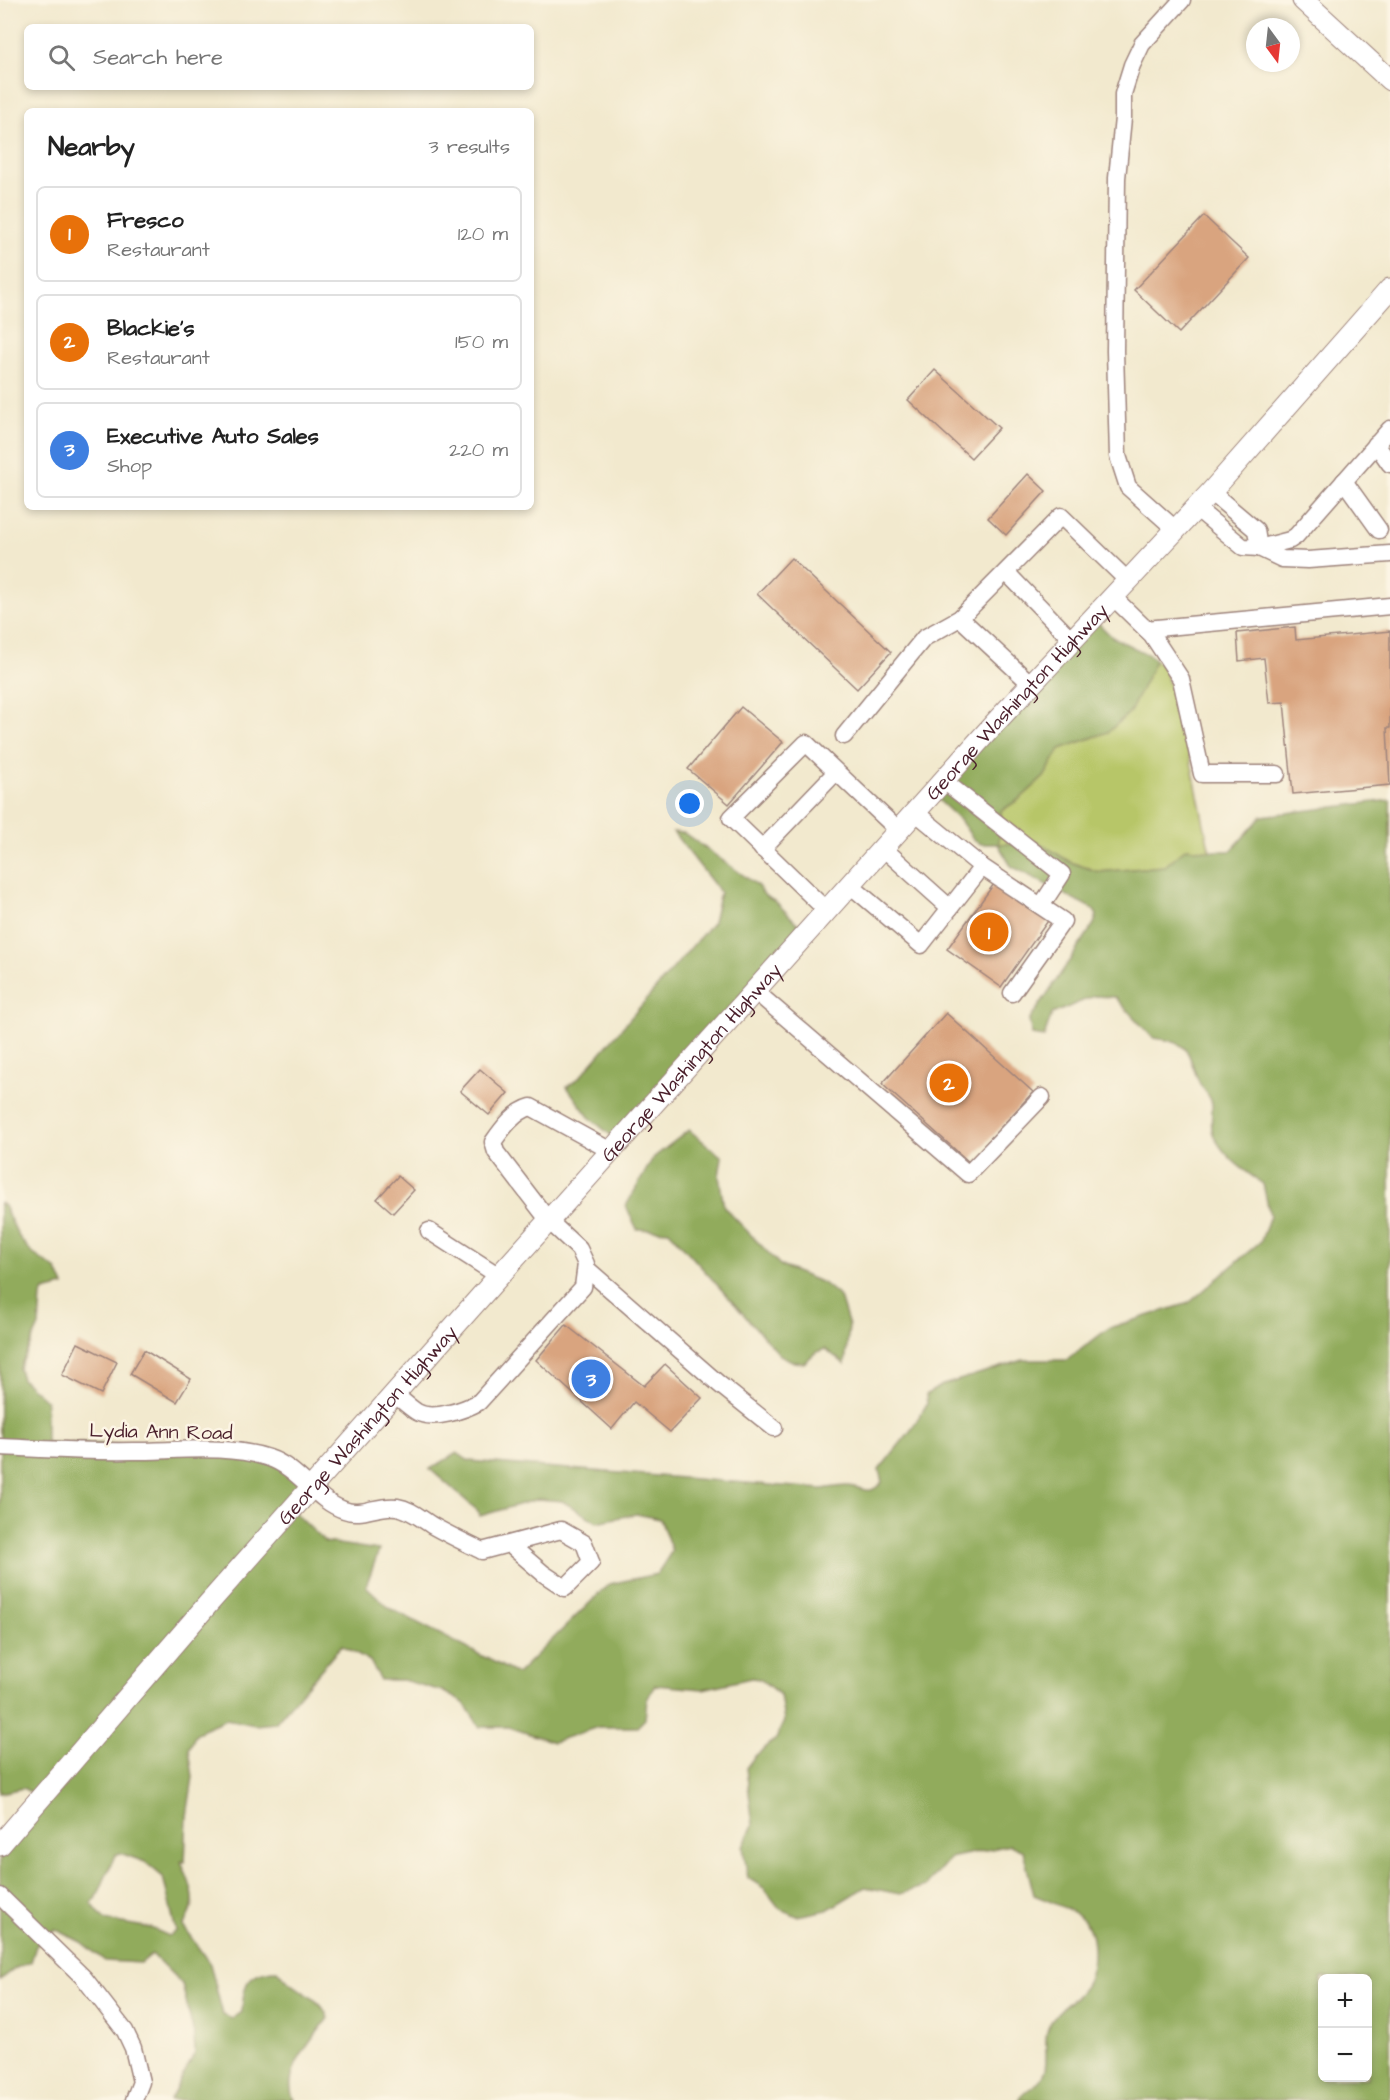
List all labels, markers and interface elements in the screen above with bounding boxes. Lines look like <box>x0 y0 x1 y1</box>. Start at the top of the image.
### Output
north arrow <box>1246 18 1300 72</box>
search box <box>24 24 534 90</box>
icon: search <box>45 41 78 74</box>
text: Search here <box>93 42 223 73</box>
text: Nearby <box>48 129 135 165</box>
text: 3 results <box>428 133 510 161</box>
text: Fresco <box>107 205 184 236</box>
text: 1 <box>68 220 71 248</box>
text: 120 m <box>458 220 508 248</box>
text: Restaurant <box>107 236 210 264</box>
text: Blackie's <box>107 313 195 344</box>
text: 2 <box>64 328 75 356</box>
text: 150 m <box>455 328 508 356</box>
text: Restaurant <box>107 344 210 372</box>
text: Executive Auto Sales <box>107 421 319 452</box>
text: 3 <box>64 436 75 464</box>
text: 220 m <box>449 436 508 464</box>
text: Shop <box>107 452 152 480</box>
street label: George Washington Highway <box>919 598 1116 807</box>
your location <box>675 789 704 818</box>
pin: 1 <box>970 910 1008 954</box>
street label: George Washington Highway <box>595 957 789 1168</box>
pin: 2 <box>930 1060 968 1106</box>
street label: George Washington Highway <box>272 1319 465 1531</box>
pin: 3 <box>572 1356 610 1402</box>
street label: Lydia Ann Road <box>89 1417 233 1448</box>
map controls <box>1318 1974 1372 2082</box>
button: + <box>1318 1974 1372 2028</box>
button: − <box>1318 2028 1372 2082</box>

